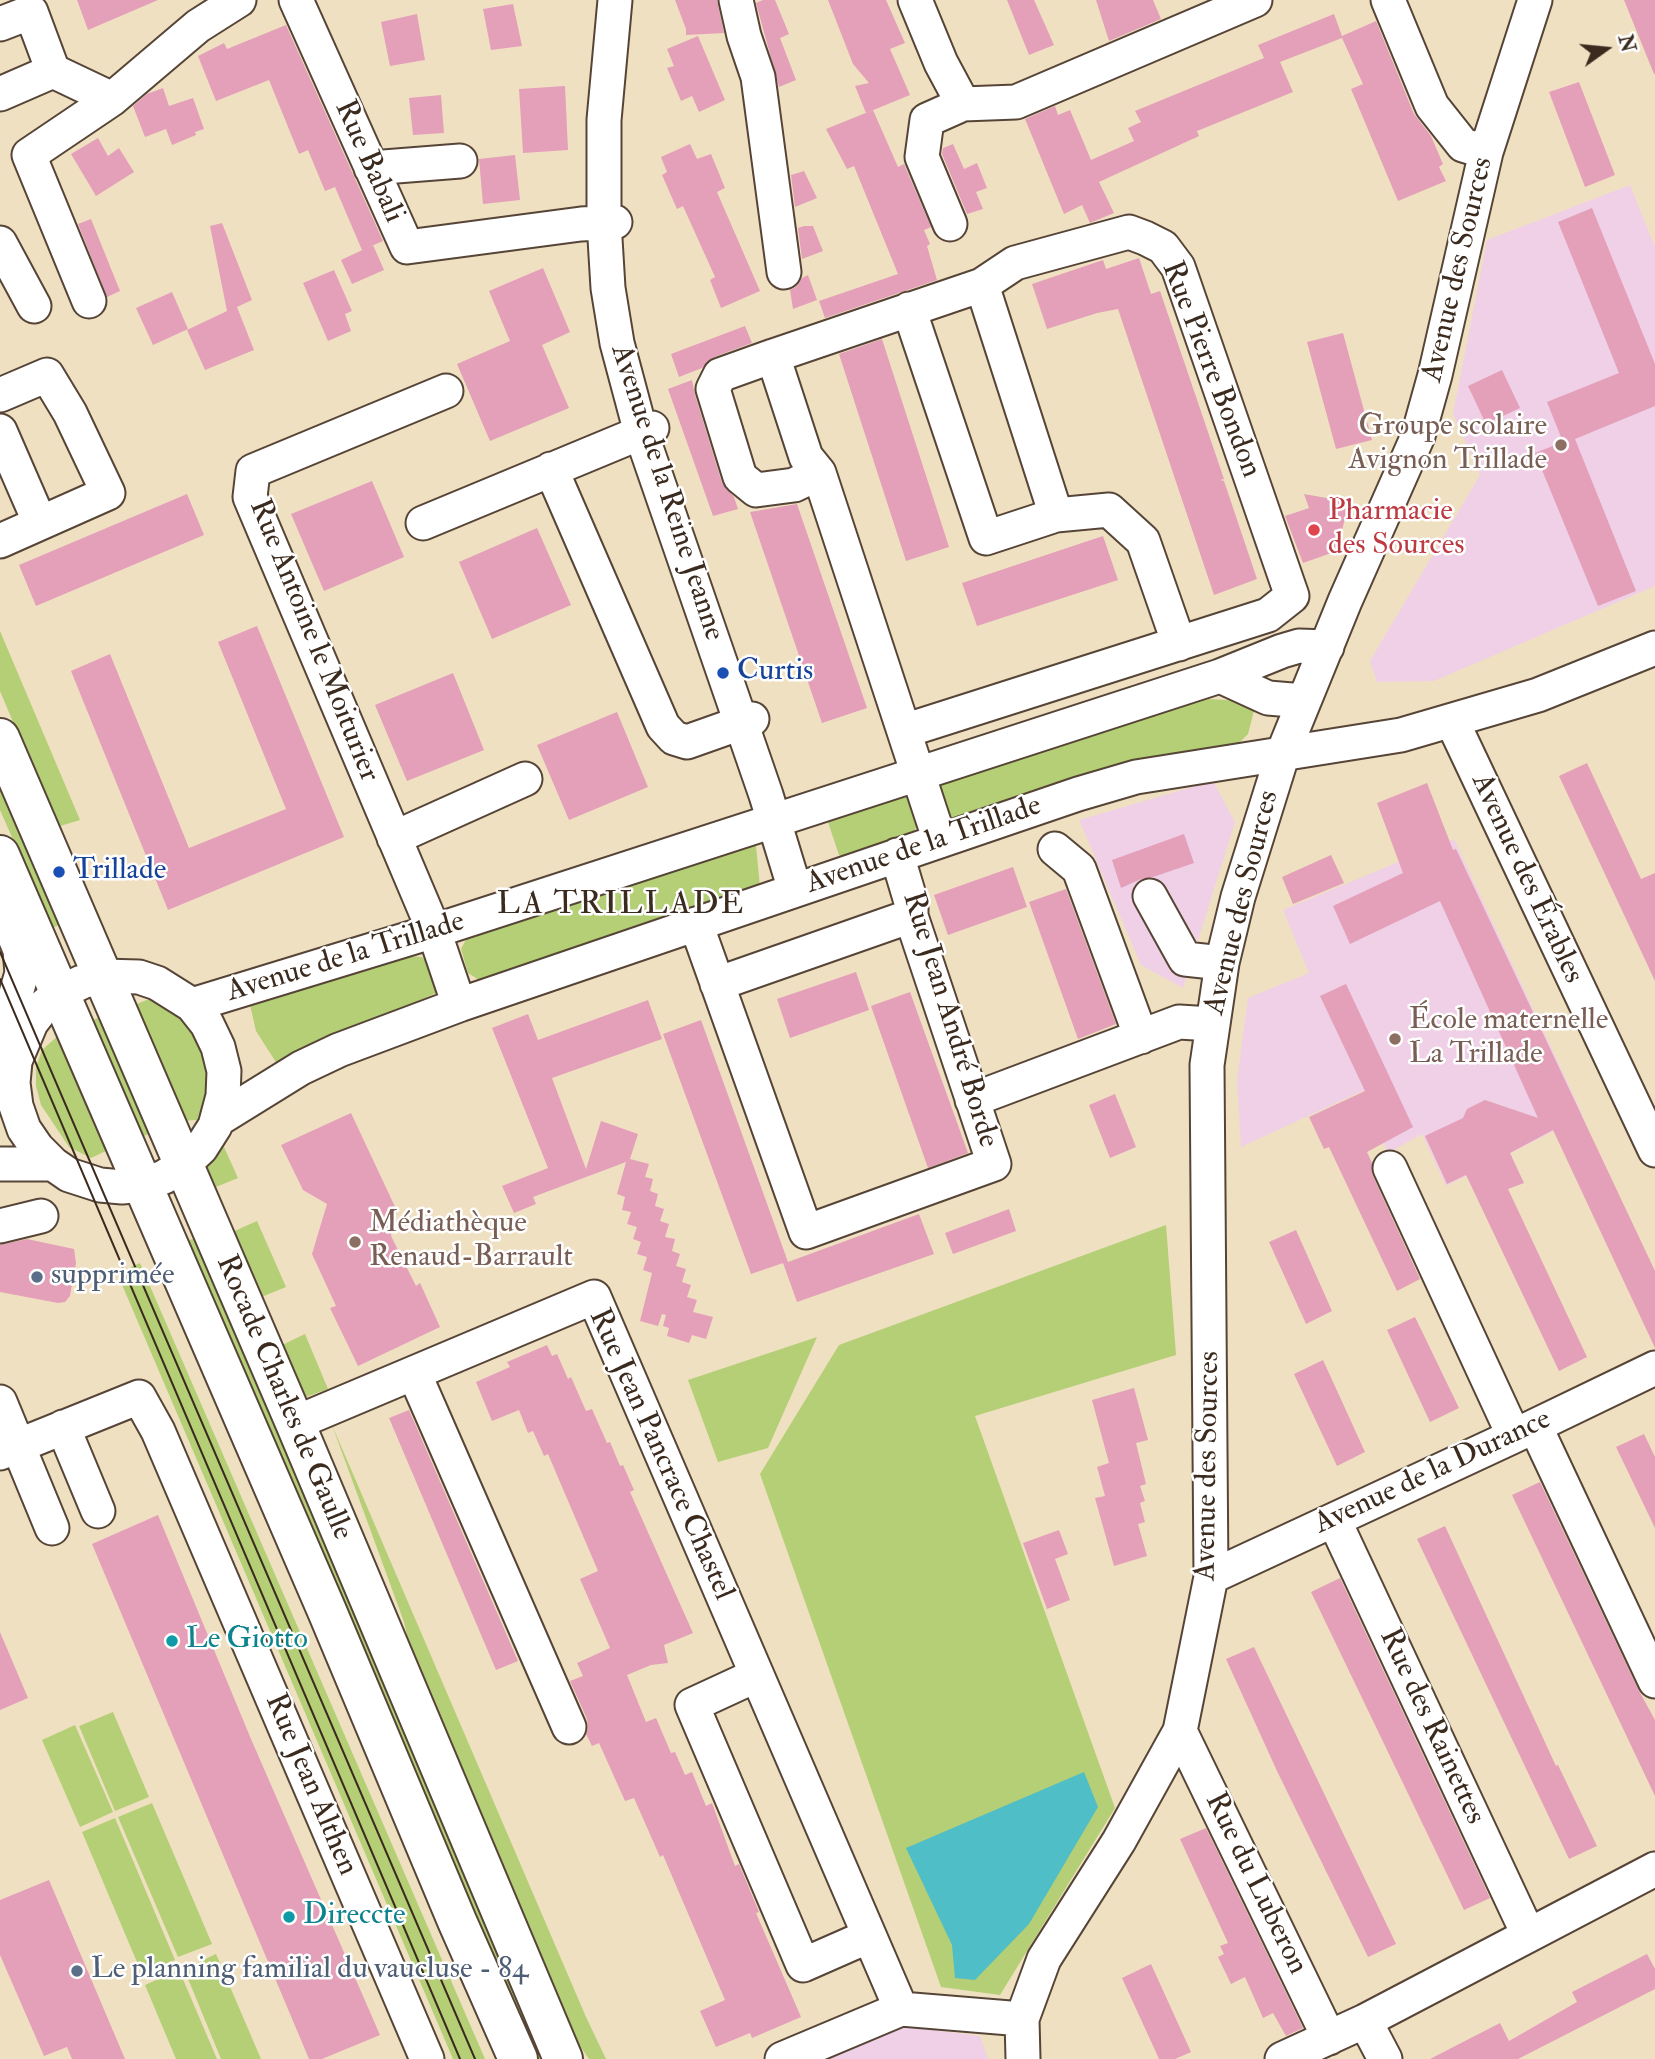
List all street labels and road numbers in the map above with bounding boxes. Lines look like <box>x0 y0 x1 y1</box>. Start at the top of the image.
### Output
street label: Rue Babali <box>325 95 411 229</box>
street label: Avenue des Sources <box>1416 154 1502 386</box>
street label: Rue Pierre Bondon <box>1152 257 1268 483</box>
street label: Avenue de la Reine Jeanne <box>601 340 731 646</box>
street label: Rue Antoine le Moiturier <box>240 495 386 787</box>
street label: Avenue des Érables <box>1462 768 1590 990</box>
street label: Avenue des Sources <box>1198 787 1288 1019</box>
street label: Avenue de la Trillade <box>802 789 1046 903</box>
street label: Rue Jean André Borde <box>893 888 1005 1152</box>
street label: Avenue de la Trillade <box>223 905 469 1011</box>
street label: Rocade Charles de Gaulle <box>207 1250 359 1546</box>
street label: Rue Jean Pancrace Chastel <box>579 1304 741 1606</box>
street label: Avenue des Sources <box>1189 1351 1229 1581</box>
street label: Avenue de la Durance <box>1309 1402 1557 1544</box>
street label: Rue des Rainettes <box>1370 1624 1492 1830</box>
street label: Rue Jean Althen <box>256 1689 364 1881</box>
street label: Rue du Luberon <box>1196 1787 1314 1981</box>

